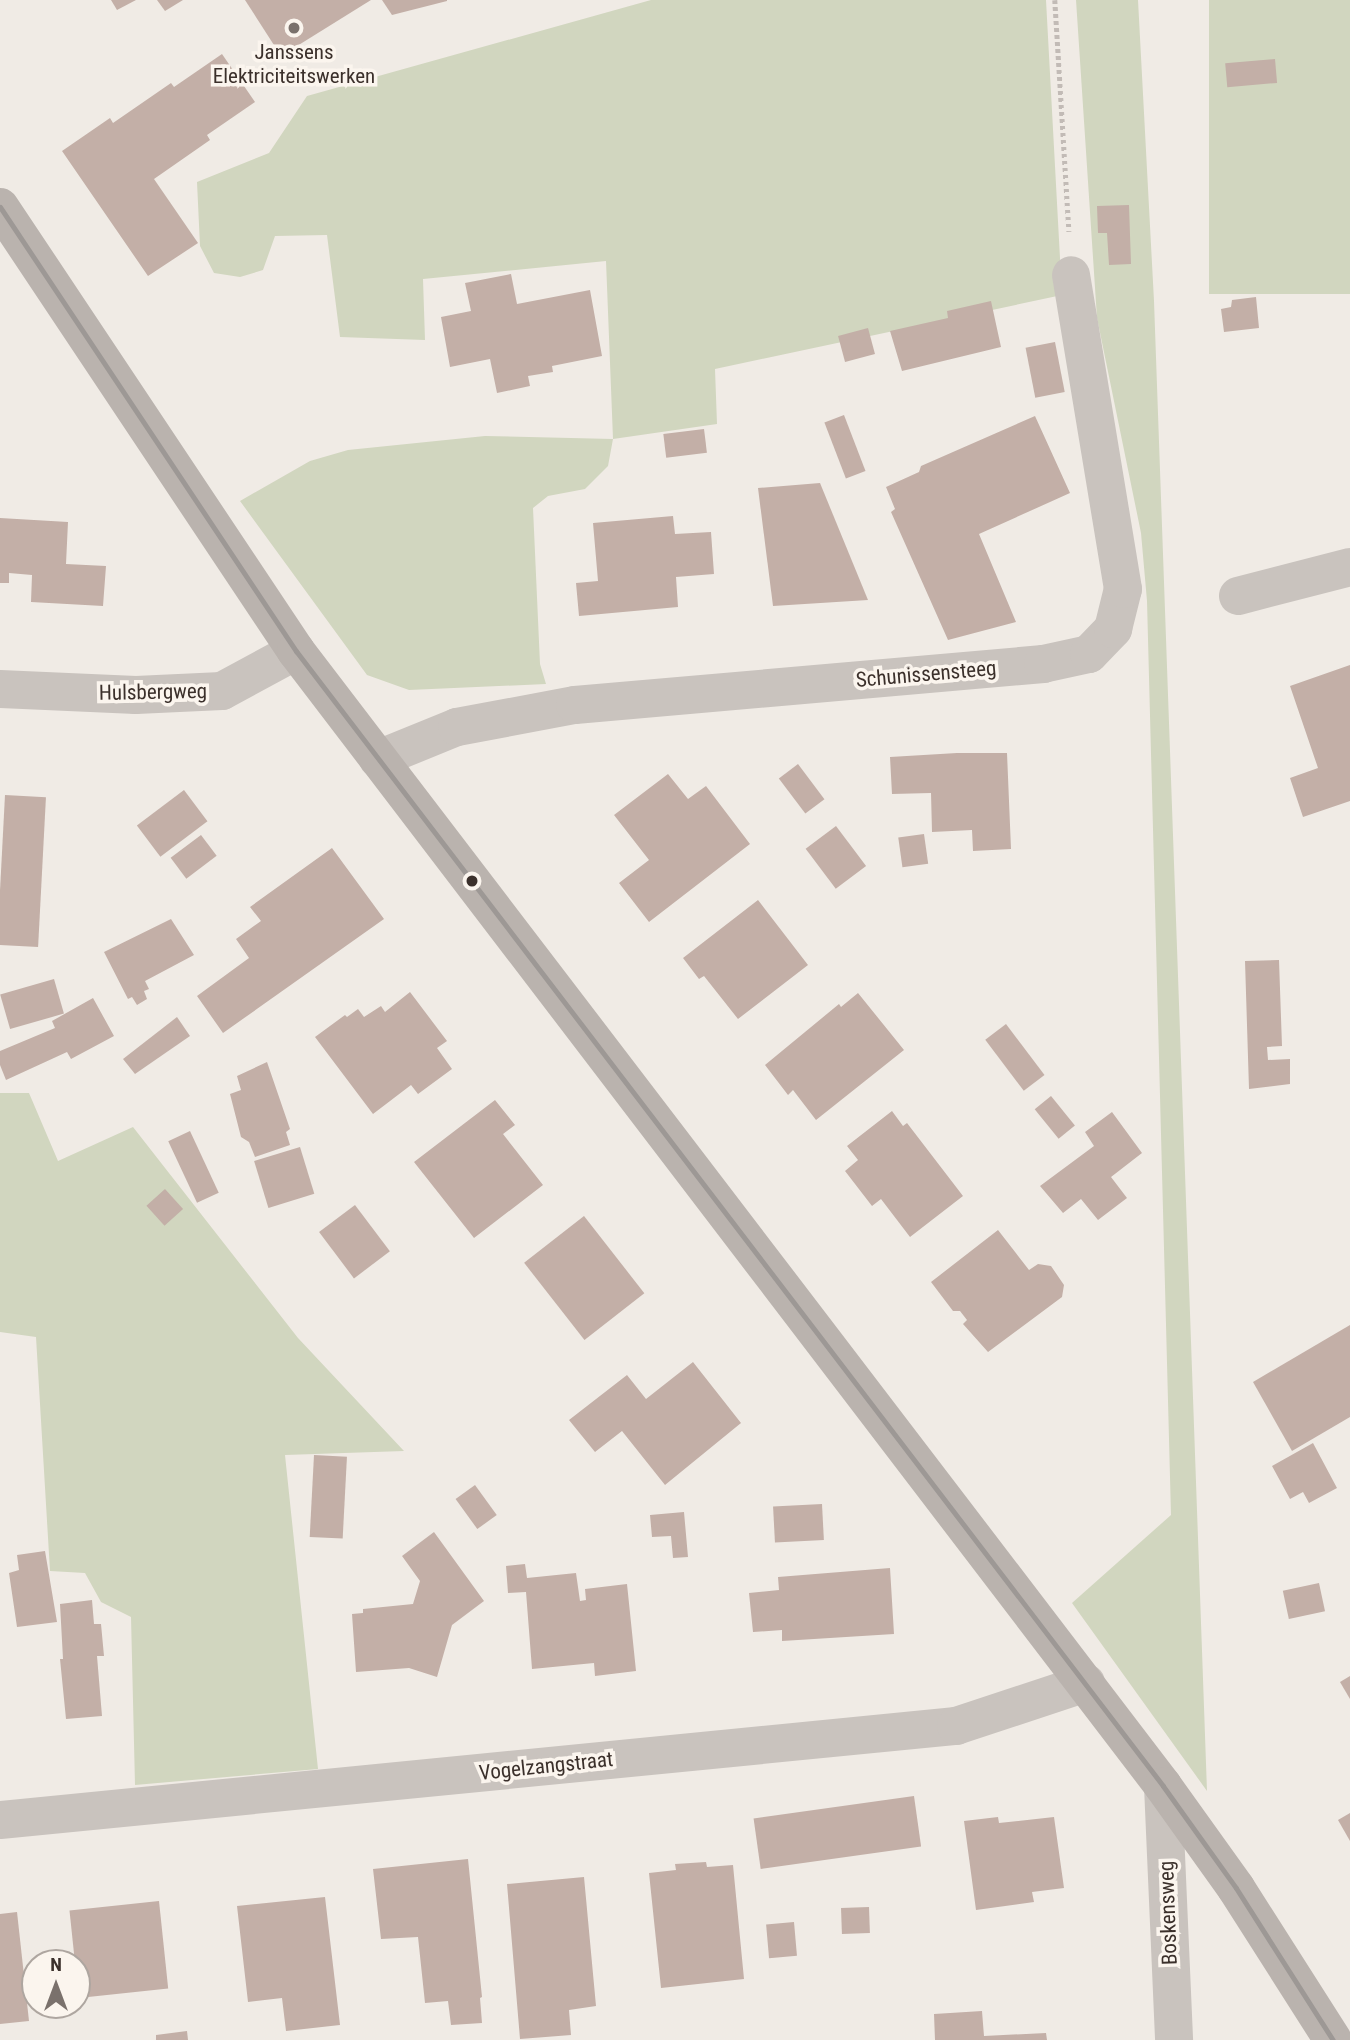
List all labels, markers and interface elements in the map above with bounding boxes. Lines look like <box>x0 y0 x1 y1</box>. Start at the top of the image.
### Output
marker: Janssens Elektriciteitswerken <box>286 20 302 36</box>
place label: Janssens Elektriciteitswerken <box>213 39 375 89</box>
street label: Schunissensteeg <box>855 655 997 693</box>
street label: Hulsbergweg <box>99 678 207 706</box>
unlabelled marker <box>465 874 479 888</box>
street label: Vogelzangstraat <box>478 1746 614 1786</box>
street label: Boskensweg <box>1154 1860 1182 1966</box>
north arrow <box>21 1949 91 2019</box>
text: N <box>50 1953 62 1976</box>

